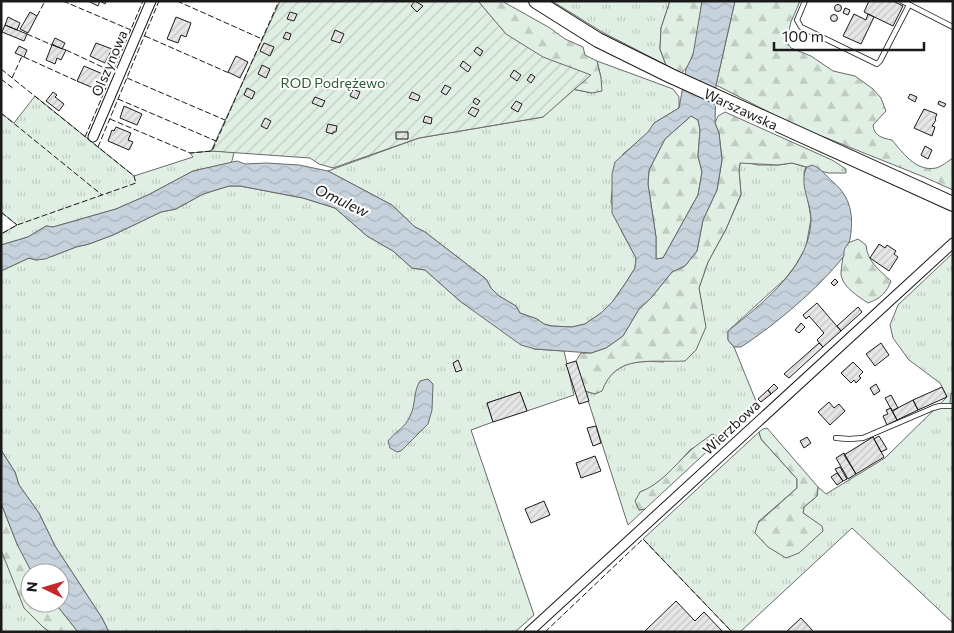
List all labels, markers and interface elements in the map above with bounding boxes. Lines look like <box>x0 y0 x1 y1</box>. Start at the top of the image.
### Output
scale bar <box>774 20 924 52</box>
street label: Olszynowa <box>87 27 131 99</box>
text: 100 m <box>782 27 824 45</box>
park label: ROD Podrężewo <box>281 74 385 91</box>
street label: Warszawska <box>702 85 780 133</box>
water label: Omulew <box>312 180 373 221</box>
street label: Wierzbowa <box>699 396 763 458</box>
north arrow <box>20 563 70 613</box>
text: N <box>23 581 40 593</box>

